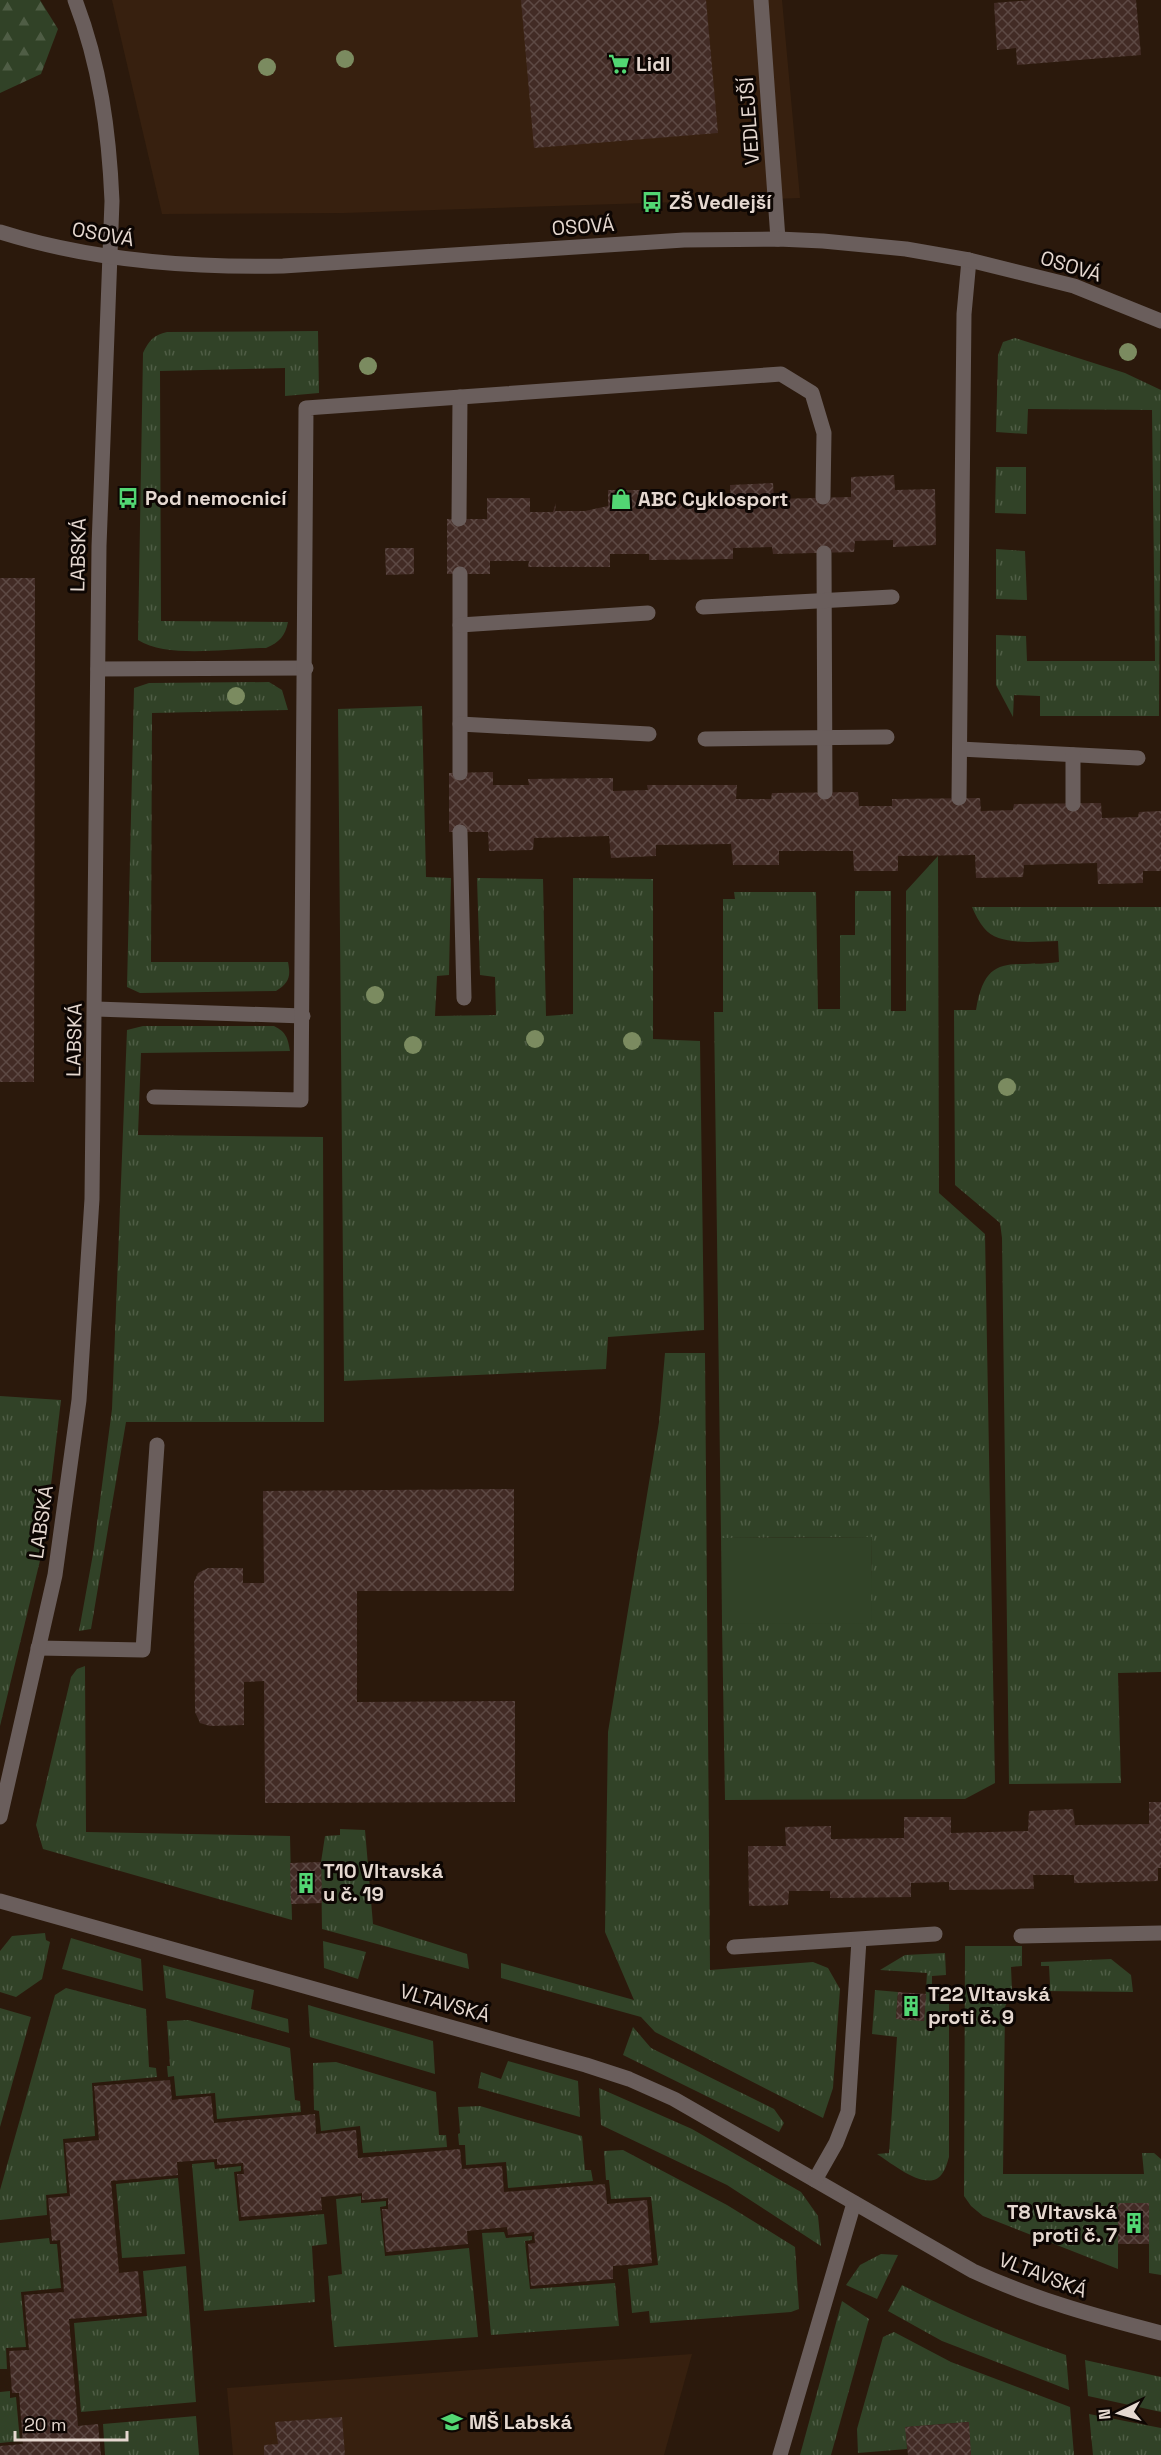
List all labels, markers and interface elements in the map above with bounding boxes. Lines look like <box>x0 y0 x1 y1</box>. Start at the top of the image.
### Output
place label: Lidl <box>636 51 670 77</box>
supermarket icon: Lidl <box>607 52 631 76</box>
street label: VEDLEJŠÍ <box>733 76 765 166</box>
place label: ZŠ Vedlejší <box>669 189 772 215</box>
bus stop icon: ZŠ Vedlejší <box>640 190 664 214</box>
street label: OSOVÁ <box>551 211 616 241</box>
street label: OSOVÁ <box>70 216 136 252</box>
street label: OSOVÁ <box>1037 244 1105 288</box>
place label: Pod nemocnicí <box>145 485 287 511</box>
bus stop icon: Pod nemocnicí <box>116 486 140 510</box>
place label: ABC Cyklosport <box>638 486 788 512</box>
shop icon: ABC Cyklosport <box>609 487 633 511</box>
street label: LABSKÁ <box>64 517 92 592</box>
street label: LABSKÁ <box>60 1002 88 1077</box>
street label: LABSKÁ <box>23 1483 59 1560</box>
place label: T10 Vltavská u č. 19 <box>323 1858 444 1907</box>
building icon: T10 Vltavská u č. 19 <box>294 1871 318 1895</box>
street label: VLTAVSKÁ <box>397 1978 493 2028</box>
place label: T22 Vltavská proti č. 9 <box>928 1981 1050 2030</box>
building icon: T22 Vltavská proti č. 9 <box>899 1994 923 2018</box>
place label: T8 Vltavská proti č. 7 <box>1007 2199 1117 2248</box>
building icon: T8 Vltavská proti č. 7 <box>1122 2211 1146 2235</box>
street label: VLTAVSKÁ <box>995 2246 1091 2304</box>
north arrow <box>1089 2383 1149 2443</box>
scale bar <box>15 2404 128 2442</box>
text: N <box>1094 2408 1115 2421</box>
place label: MŠ Labská <box>469 2409 573 2435</box>
school or university icon: MŠ Labská <box>440 2410 464 2434</box>
text: 20 m <box>24 2413 67 2436</box>

